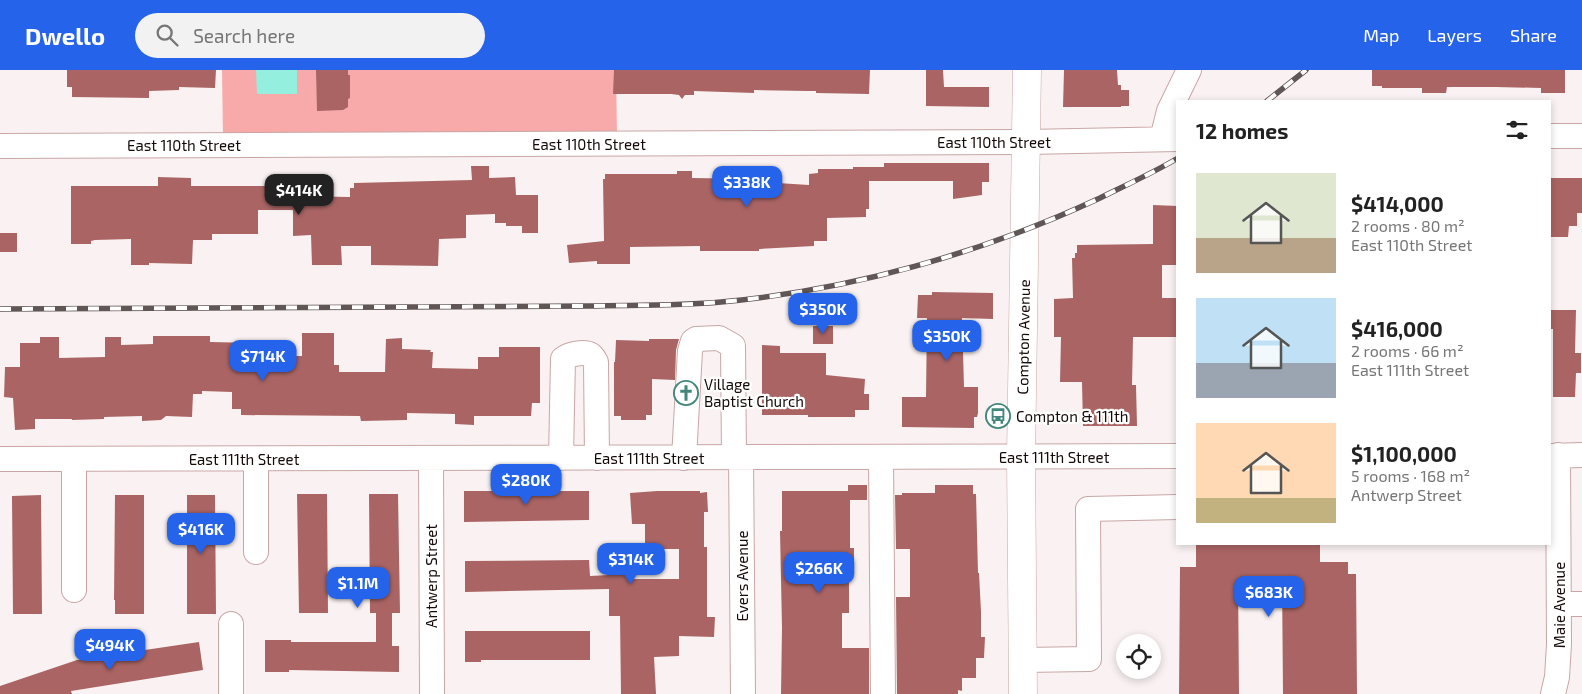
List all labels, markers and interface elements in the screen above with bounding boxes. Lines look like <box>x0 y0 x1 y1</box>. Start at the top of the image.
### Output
search box <box>135 13 485 58</box>
text: Dwello <box>25 21 105 50</box>
icon: search <box>153 21 181 49</box>
text: Search here <box>193 24 295 47</box>
text: Map <box>1363 24 1399 46</box>
text: Layers <box>1427 24 1482 46</box>
text: Share <box>1510 24 1557 46</box>
icon: filters <box>1503 116 1531 144</box>
text: 12 homes <box>1196 118 1288 143</box>
street label: East 110th Street <box>937 133 1051 151</box>
street label: East 110th Street <box>532 135 646 153</box>
street label: East 110th Street <box>127 136 241 154</box>
pin: $338K <box>712 166 782 208</box>
text: $338K <box>723 172 771 191</box>
pin: $414K <box>264 174 334 216</box>
text: $414K <box>276 180 322 199</box>
text: $414,000 <box>1351 191 1444 216</box>
icon: home <box>1236 193 1296 253</box>
text: 2 rooms · 80 m² <box>1351 216 1465 235</box>
text: East 110th Street <box>1351 235 1472 254</box>
street label: Compton Avenue <box>1013 279 1033 395</box>
pin: $350K <box>788 292 858 335</box>
text: $350K <box>799 299 847 318</box>
text: $416,000 <box>1351 316 1443 341</box>
icon: home <box>1236 318 1296 378</box>
pin: $350K <box>912 320 982 362</box>
text: $350K <box>923 326 971 345</box>
pin: $714K <box>228 340 298 382</box>
text: 2 rooms · 66 m² <box>1351 341 1464 360</box>
text: $714K <box>241 346 285 365</box>
text: East 111th Street <box>1351 360 1469 379</box>
place label: Village Baptist Church <box>704 375 804 410</box>
church icon: Village Baptist Church <box>673 380 699 406</box>
bus stop icon: Compton & 111th <box>985 403 1011 429</box>
place label: Compton & 111th <box>1016 407 1128 425</box>
text: $1,100,000 <box>1351 441 1457 466</box>
icon: home <box>1236 443 1296 503</box>
street label: East 111th Street <box>999 448 1110 466</box>
street label: East 111th Street <box>594 449 705 467</box>
street label: East 111th Street <box>189 450 300 468</box>
pin: $280K <box>491 464 561 506</box>
text: 5 rooms · 168 m² <box>1351 466 1470 485</box>
text: $280K <box>502 470 550 489</box>
text: Antwerp Street <box>1351 485 1462 504</box>
pin: $416K <box>166 512 236 555</box>
text: $416K <box>178 519 224 538</box>
street label: Antwerp Street <box>422 524 440 628</box>
street label: Evers Avenue <box>733 530 751 622</box>
pin: $314K <box>596 542 666 585</box>
text: $314K <box>608 549 654 568</box>
pin: $266K <box>784 552 854 594</box>
text: $266K <box>795 558 843 577</box>
street label: Maie Avenue <box>1550 562 1568 648</box>
pin: $1.1M <box>323 566 393 609</box>
text: $1.1M <box>338 573 378 592</box>
pin: $683K <box>1234 576 1304 618</box>
text: $683K <box>1245 582 1293 601</box>
pin: $494K <box>75 628 145 671</box>
map controls <box>1116 634 1161 679</box>
button: locate <box>1116 634 1161 679</box>
text: $494K <box>85 635 135 654</box>

